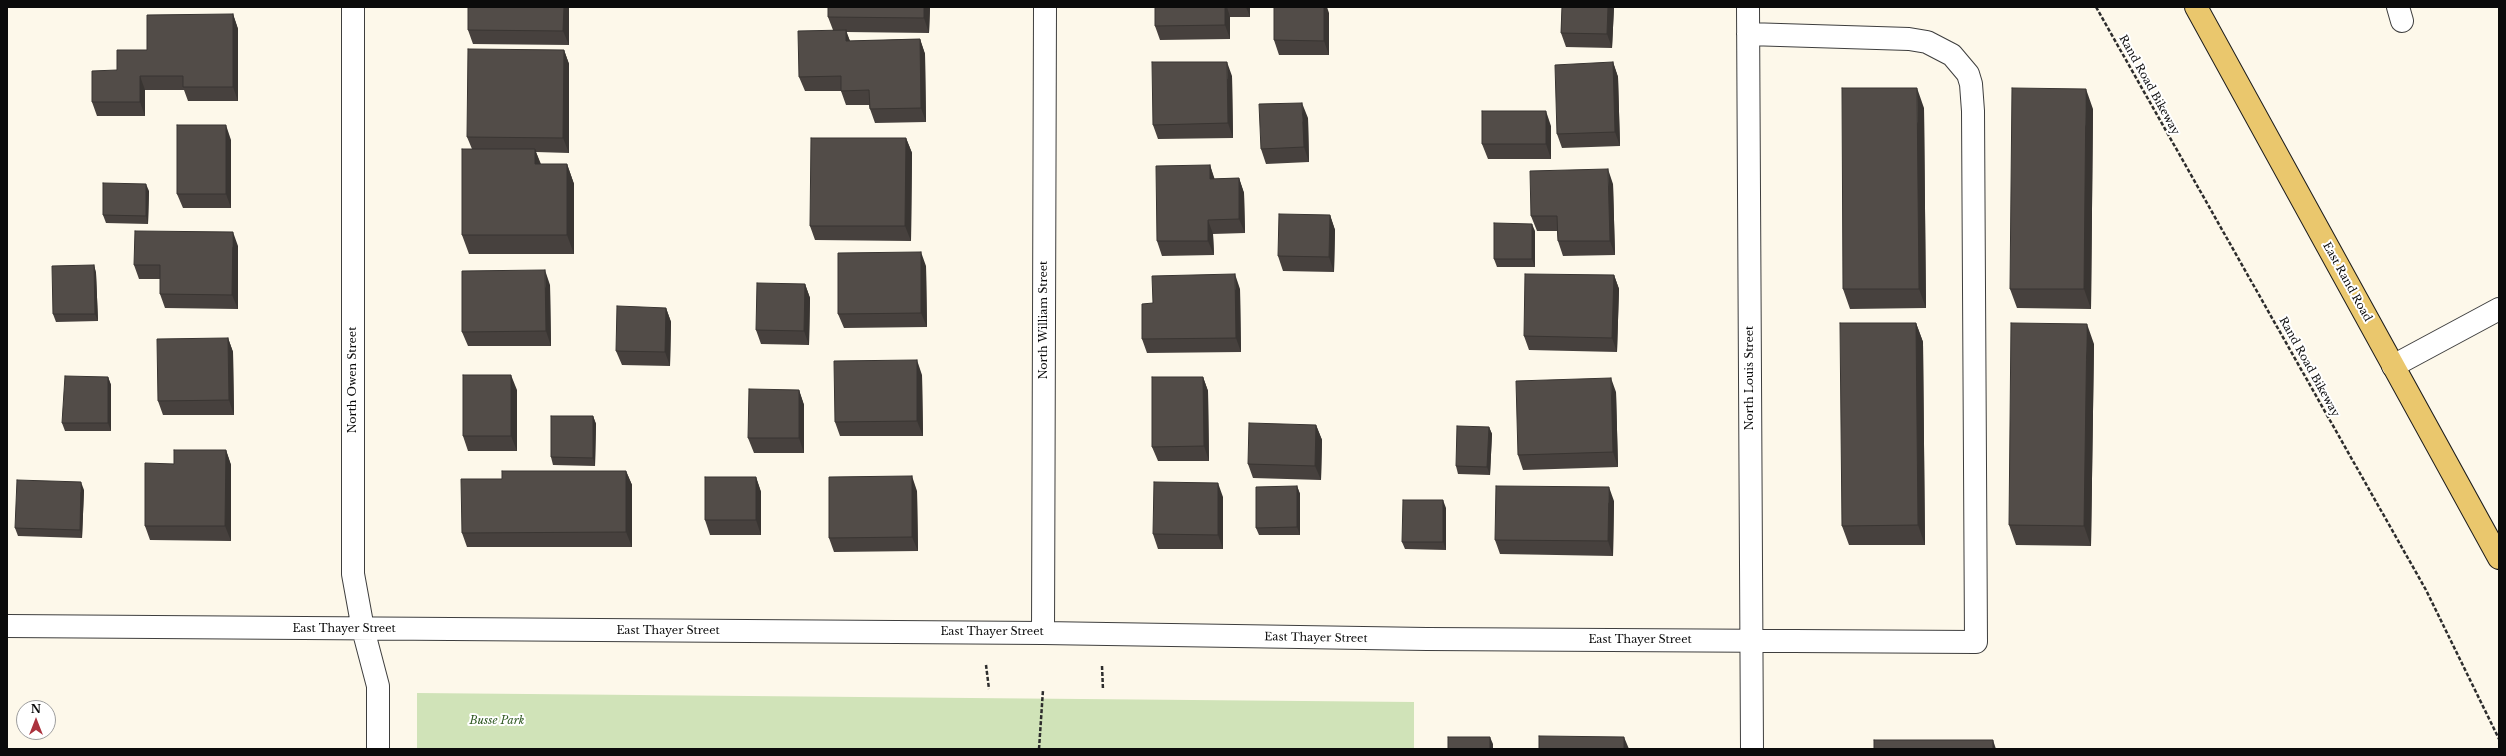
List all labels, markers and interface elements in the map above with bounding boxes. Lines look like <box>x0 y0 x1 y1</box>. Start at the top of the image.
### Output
street label: Rand Road Bikeway <box>2116 33 2182 137</box>
street label: East Rand Road <box>2320 240 2374 324</box>
street label: North William Street <box>1037 261 1051 379</box>
street label: Rand Road Bikeway <box>2276 315 2342 419</box>
street label: North Louis Street <box>1743 326 1757 430</box>
street label: North Owen Street <box>346 327 360 433</box>
street label: East Thayer Street <box>292 622 396 636</box>
street label: East Thayer Street <box>616 624 720 638</box>
street label: East Thayer Street <box>940 625 1044 639</box>
street label: East Thayer Street <box>1264 631 1368 645</box>
street label: East Thayer Street <box>1588 633 1692 647</box>
north arrow <box>16 700 56 740</box>
text: N <box>31 702 41 716</box>
park label: Busse Park <box>470 714 524 728</box>

